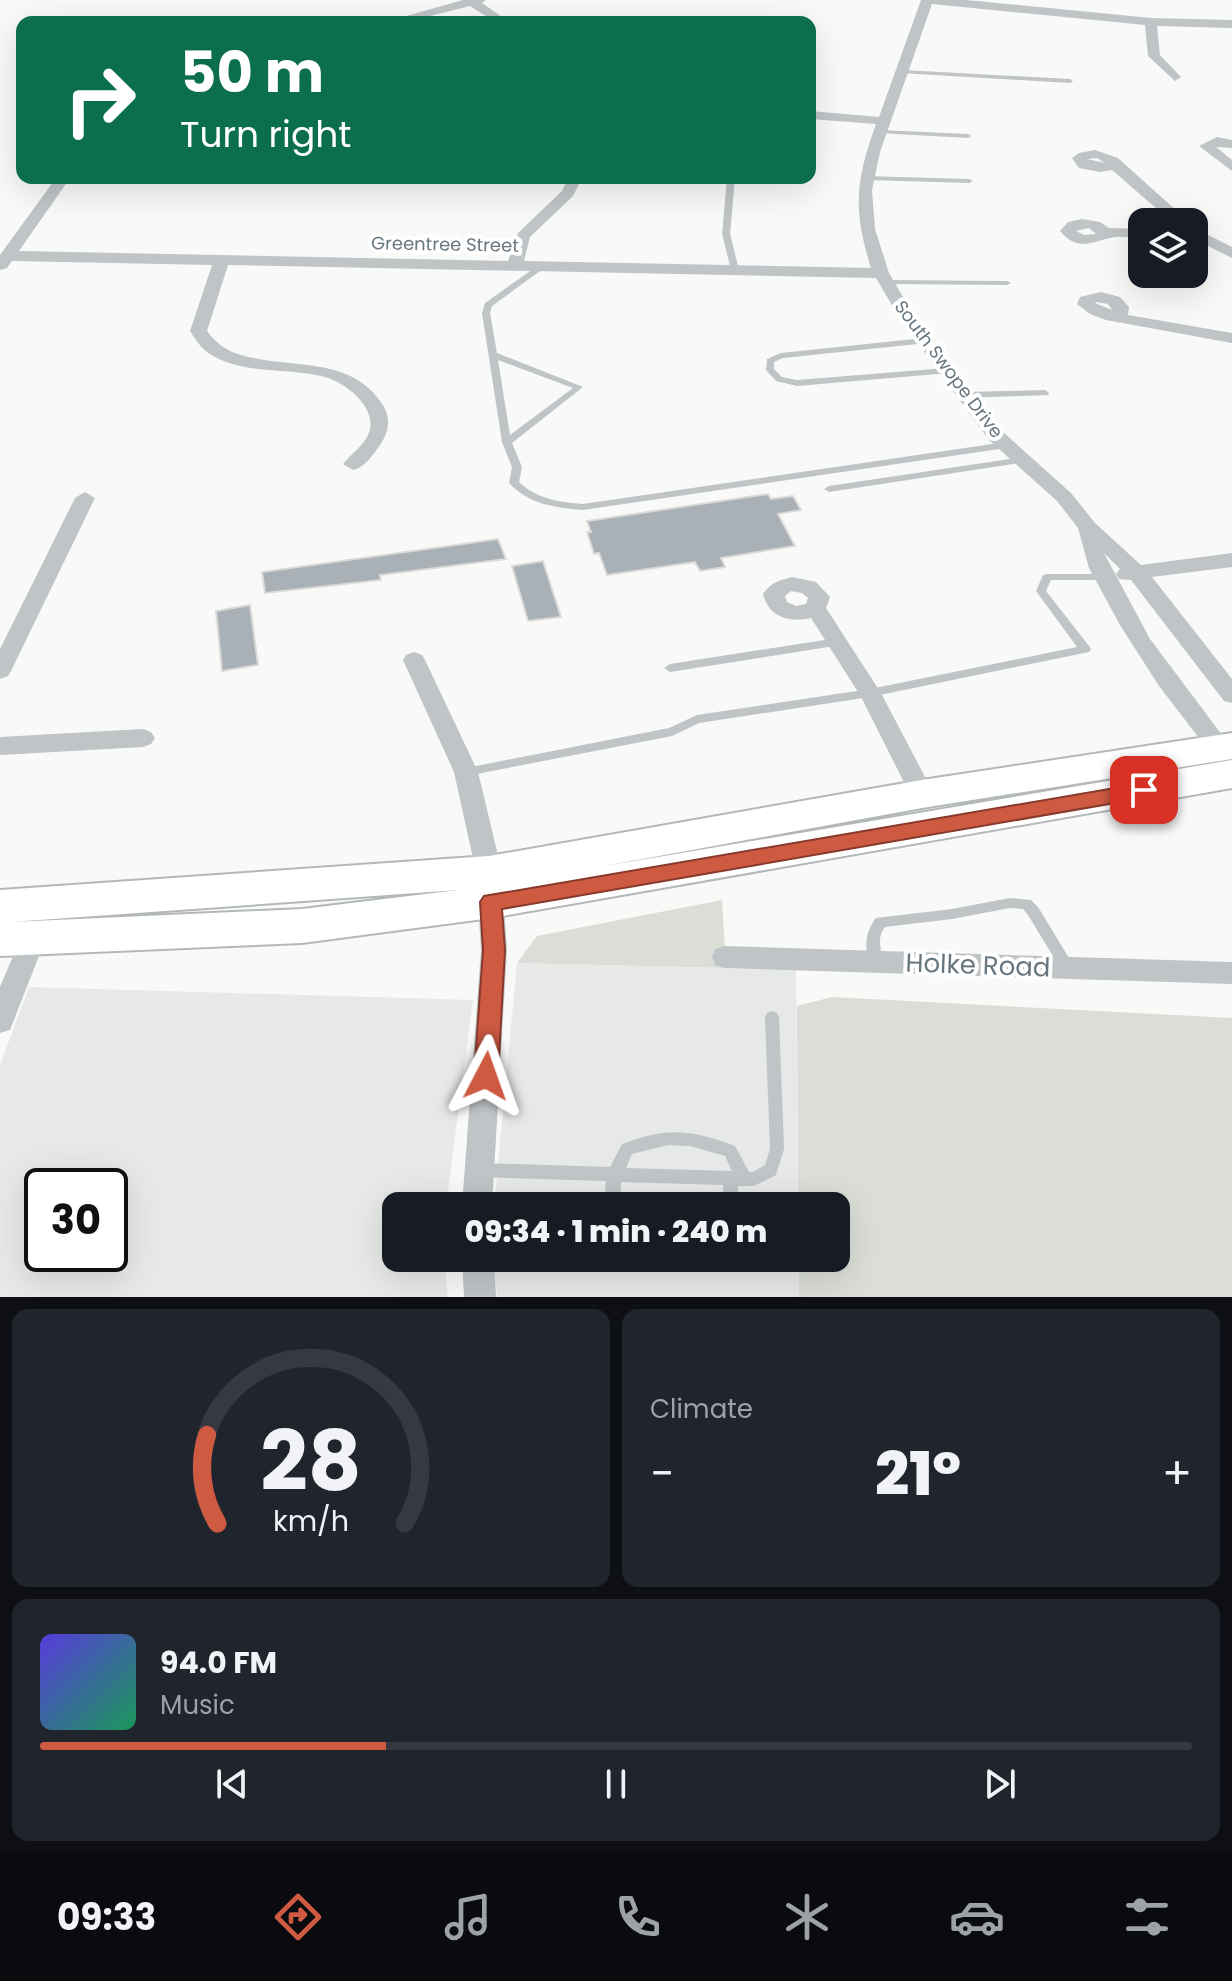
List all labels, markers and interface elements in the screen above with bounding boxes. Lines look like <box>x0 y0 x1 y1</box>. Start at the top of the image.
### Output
text: 50 m <box>180 33 324 112</box>
icon: right <box>48 48 152 152</box>
text: Turn right <box>180 109 351 160</box>
map controls <box>1128 208 1208 288</box>
button: layers <box>1128 208 1208 288</box>
street label: Greentree Street <box>371 230 519 258</box>
street label: South Swope Drive <box>889 295 1009 443</box>
pin <box>1110 756 1178 824</box>
icon: arrive <box>1122 768 1166 812</box>
street label: Holke Road <box>905 944 1051 986</box>
position arrow <box>444 1034 528 1118</box>
speed limit sign: 30 <box>24 1168 128 1272</box>
text: 09:34 · 1 min · 240 m <box>465 1210 767 1253</box>
text: Climate <box>650 1391 753 1427</box>
text: 28 <box>260 1403 362 1519</box>
text: 21° <box>875 1432 961 1516</box>
text: − <box>650 1443 674 1504</box>
text: + <box>1162 1443 1192 1504</box>
text: km/h <box>273 1501 349 1541</box>
text: 94.0 FM <box>160 1641 277 1684</box>
text: Music <box>160 1687 235 1723</box>
icon: previous <box>210 1762 254 1806</box>
icon: pause <box>594 1762 638 1806</box>
icon: next <box>978 1762 1022 1806</box>
icon: directions <box>270 1889 326 1945</box>
icon: music <box>440 1889 496 1945</box>
icon: phone <box>610 1889 666 1945</box>
icon: climate <box>779 1889 835 1945</box>
icon: car <box>949 1889 1005 1945</box>
icon: filters <box>1119 1889 1175 1945</box>
text: 09:33 <box>57 1892 156 1943</box>

